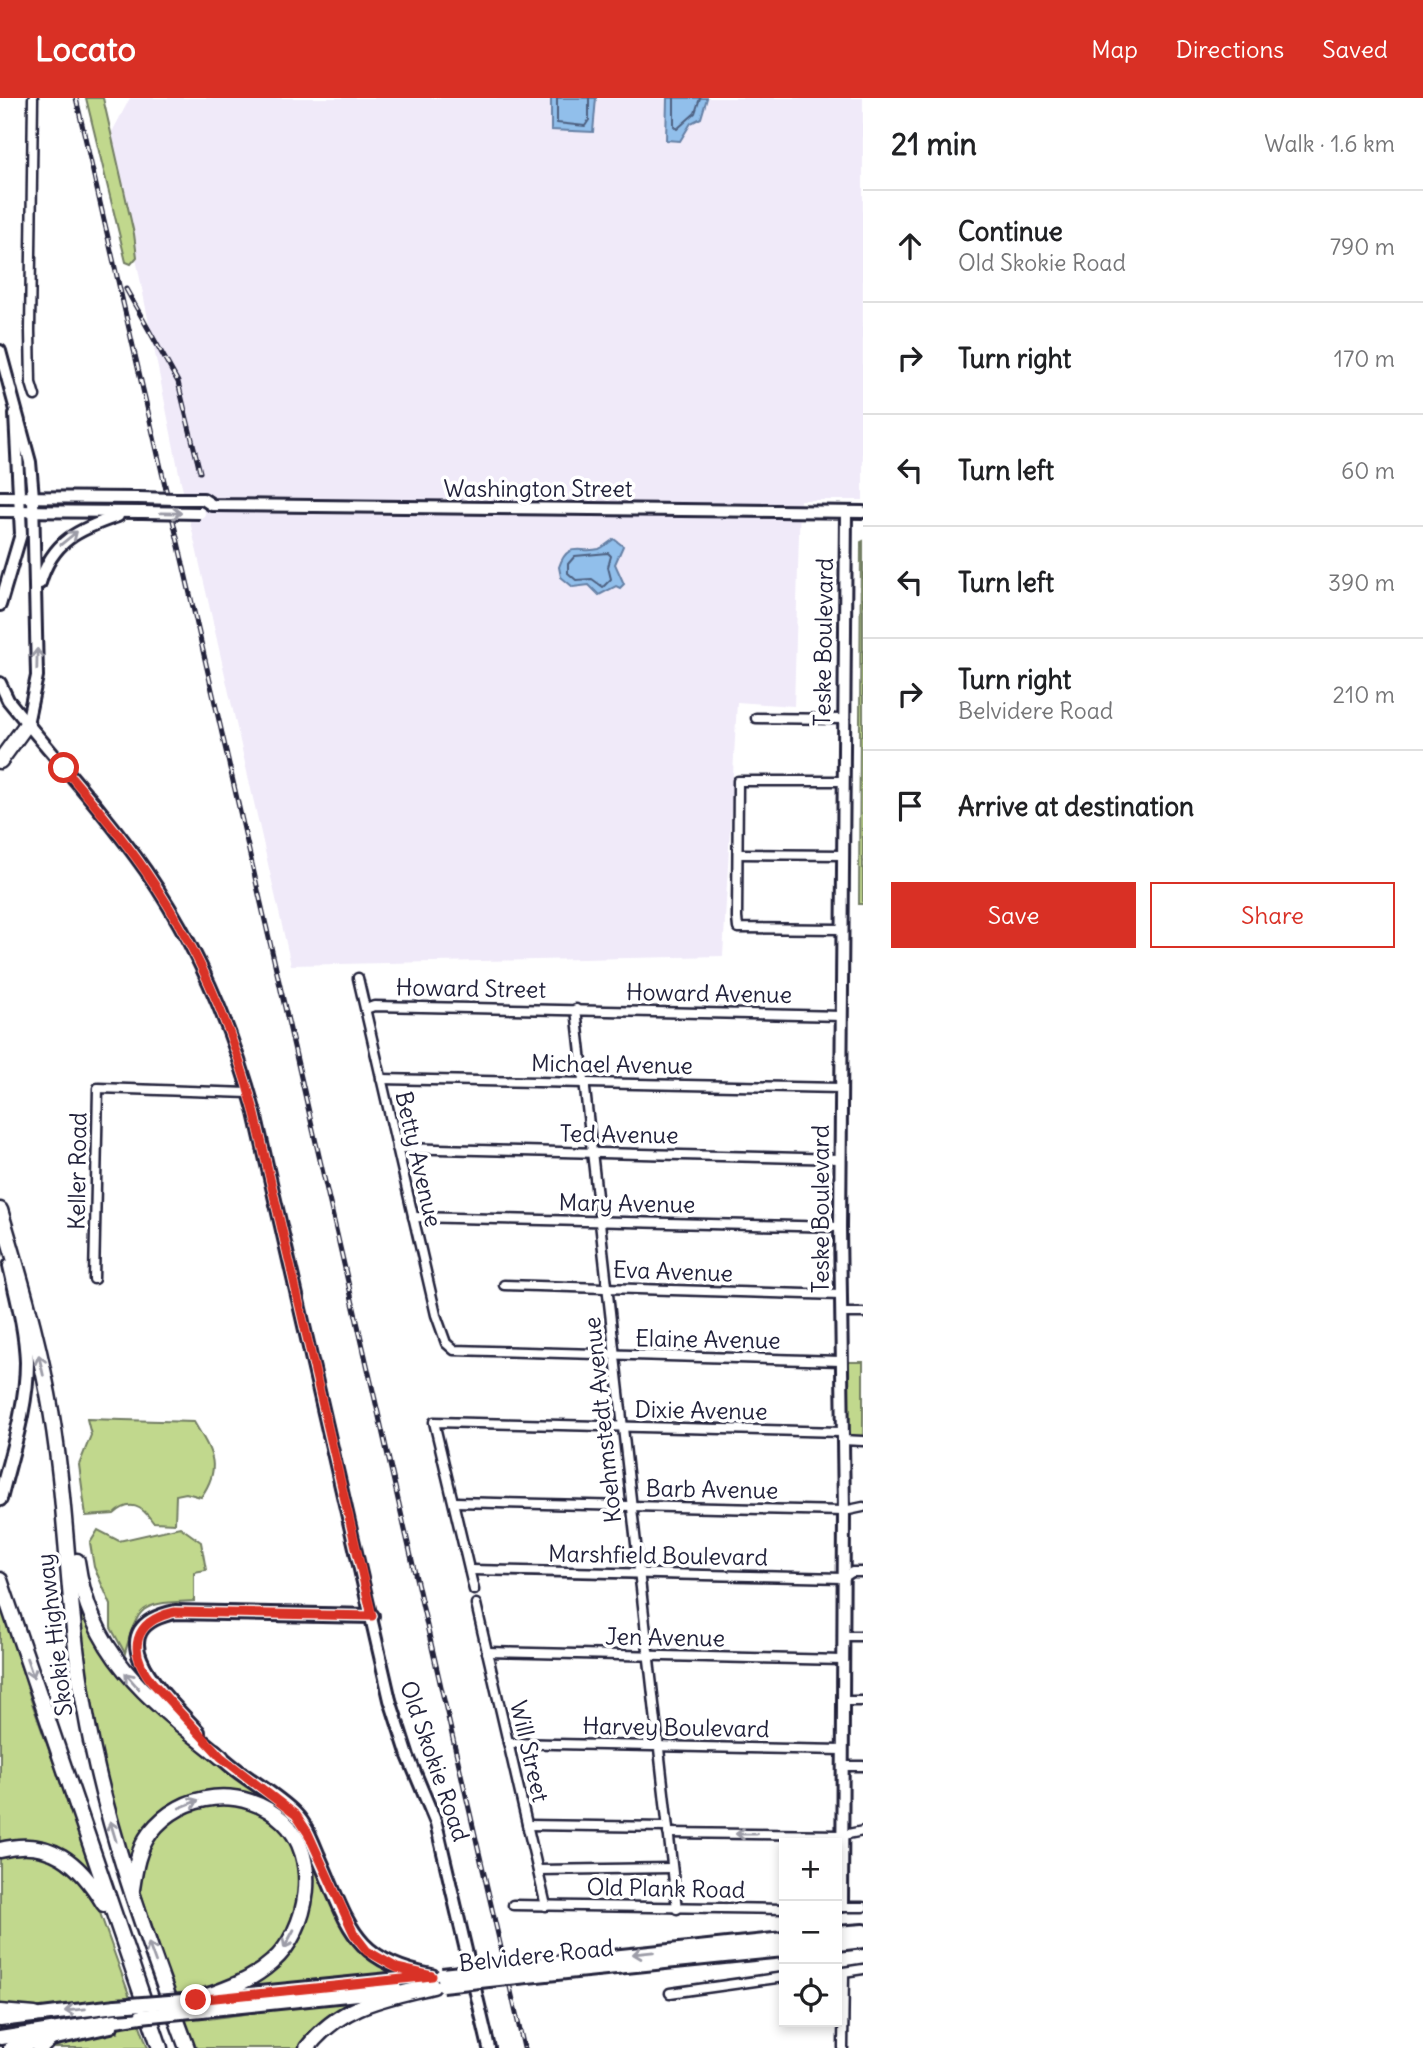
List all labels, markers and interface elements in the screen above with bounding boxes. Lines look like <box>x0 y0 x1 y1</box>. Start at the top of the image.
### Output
text: Locato <box>35 28 136 70</box>
text: Map <box>1091 34 1138 64</box>
text: Directions <box>1176 34 1284 64</box>
text: Saved <box>1322 34 1388 64</box>
text: 21 min <box>891 125 977 163</box>
text: Walk · 1.6 km <box>1264 129 1395 158</box>
text: Continue <box>958 215 1063 248</box>
icon: ahead <box>891 227 929 265</box>
text: 790 m <box>1330 232 1395 261</box>
text: Old Skokie Road <box>958 248 1126 277</box>
icon: right <box>891 339 929 377</box>
text: Turn right <box>958 342 1071 375</box>
text: 170 m <box>1334 344 1395 373</box>
icon: left <box>891 451 929 489</box>
text: Turn left <box>958 454 1054 487</box>
text: 60 m <box>1341 456 1395 485</box>
street label: Washington Street <box>443 474 633 503</box>
one-way arrow <box>159 506 182 519</box>
one-way arrow <box>60 530 78 545</box>
street label: Teske Boulevard <box>807 558 839 726</box>
icon: left <box>891 563 929 601</box>
text: Turn left <box>958 566 1054 599</box>
text: 390 m <box>1328 568 1395 597</box>
one-way arrow <box>30 648 44 671</box>
text: Turn right <box>958 663 1071 696</box>
icon: right <box>891 675 929 713</box>
text: 210 m <box>1332 680 1395 709</box>
text: Belvidere Road <box>958 696 1113 725</box>
route start <box>48 752 79 783</box>
icon: arrive <box>891 787 929 825</box>
text: Arrive at destination <box>958 790 1194 823</box>
button: Save <box>891 882 1136 948</box>
button: Share <box>1150 882 1395 948</box>
street label: Howard Street <box>396 972 547 1004</box>
street label: Howard Avenue <box>626 977 792 1009</box>
street label: Michael Avenue <box>531 1048 693 1080</box>
street label: Betty Avenue <box>389 1088 449 1230</box>
street label: Keller Road <box>61 1112 93 1230</box>
street label: Ted Avenue <box>559 1118 679 1150</box>
street label: Teske Boulevard <box>806 1125 835 1293</box>
street label: Mary Avenue <box>558 1187 696 1219</box>
street label: Eva Avenue <box>613 1254 733 1288</box>
street label: Koehmstedt Avenue <box>577 1316 627 1524</box>
street label: Elaine Avenue <box>635 1323 781 1355</box>
one-way arrow <box>34 1354 47 1377</box>
street label: Dixie Avenue <box>634 1394 768 1426</box>
street label: Barb Avenue <box>645 1473 779 1505</box>
street label: Marshfield Boulevard <box>548 1539 768 1571</box>
street label: Skokie Highway <box>30 1552 78 1718</box>
street label: Jen Avenue <box>605 1621 725 1653</box>
one-way arrow <box>25 1656 37 1678</box>
one-way arrow <box>124 1672 140 1690</box>
street label: Old Skokie Road <box>394 1677 476 1845</box>
street label: Will Street <box>504 1697 556 1805</box>
street label: Harvey Boulevard <box>582 1711 770 1743</box>
one-way arrow <box>178 1796 199 1809</box>
one-way arrow <box>105 1820 118 1842</box>
one-way arrow <box>735 1827 758 1841</box>
map controls <box>779 1838 842 2027</box>
button: + <box>779 1838 842 1901</box>
street label: Old Plank Road <box>586 1872 746 1904</box>
button: − <box>779 1901 842 1964</box>
one-way arrow <box>282 1928 296 1948</box>
street label: Belvidere Road <box>457 1932 615 1978</box>
one-way arrow <box>144 1942 157 1964</box>
one-way arrow <box>632 1947 655 1960</box>
button: locate <box>779 1964 842 2027</box>
route end <box>180 1984 211 2015</box>
one-way arrow <box>64 2004 87 2017</box>

